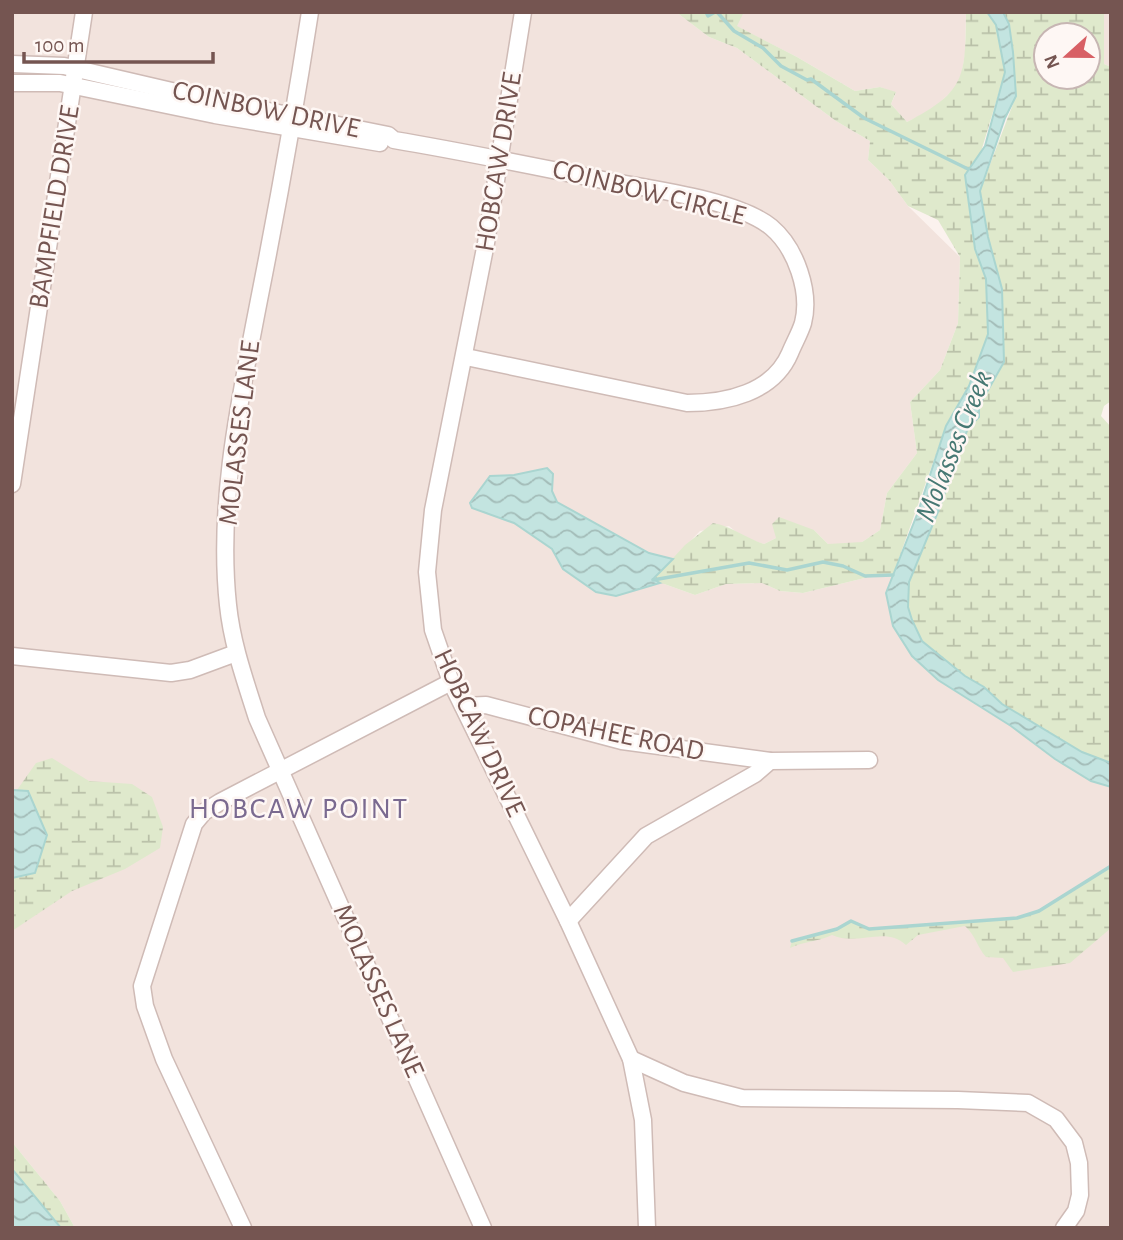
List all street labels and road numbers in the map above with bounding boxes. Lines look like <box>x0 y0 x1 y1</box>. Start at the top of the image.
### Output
street label: HOBCAW DRIVE <box>471 70 527 254</box>
street label: COINBOW DRIVE <box>170 76 362 144</box>
street label: BAMPFIELD DRIVE <box>25 103 85 311</box>
street label: COINBOW CIRCLE <box>550 155 748 231</box>
street label: MOLASSES LANE <box>215 339 265 527</box>
street label: HOBCAW DRIVE <box>428 645 530 821</box>
street label: COPAHEE ROAD <box>525 702 707 766</box>
street label: MOLASSES LANE <box>327 900 429 1082</box>

